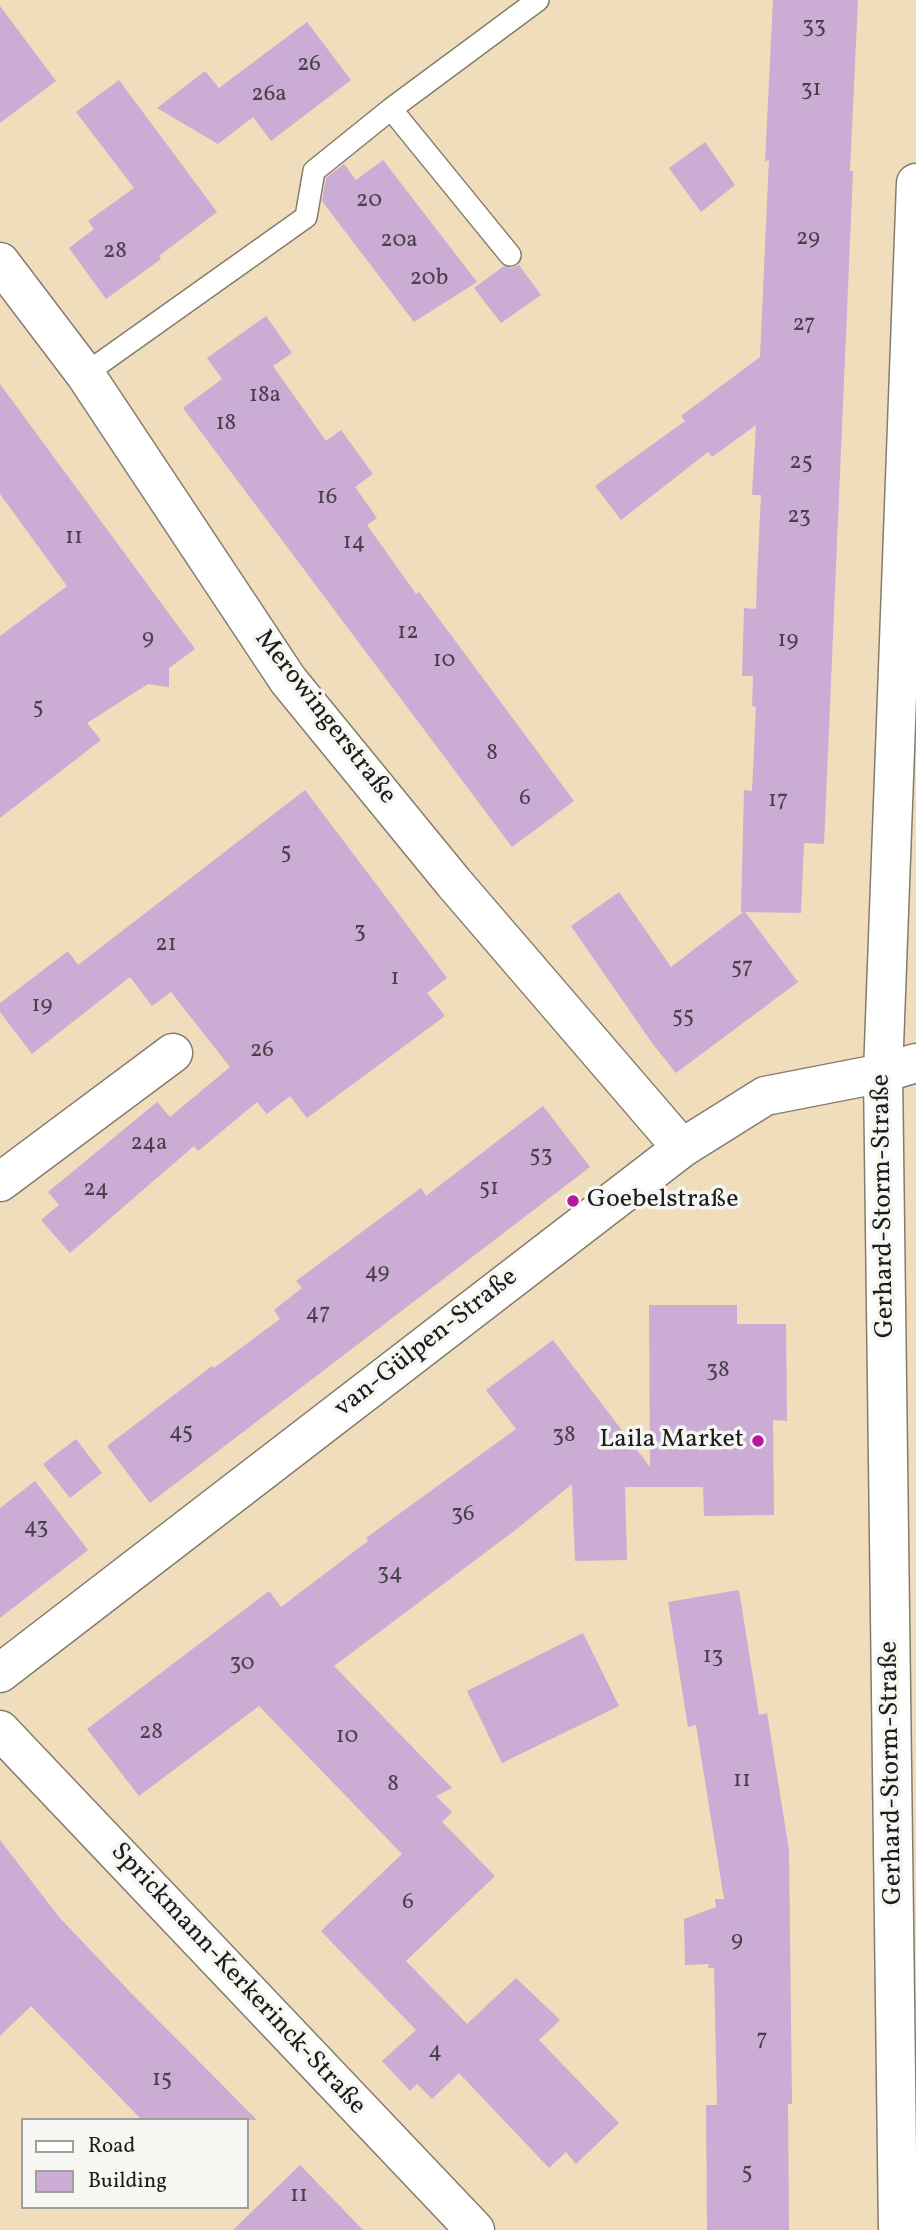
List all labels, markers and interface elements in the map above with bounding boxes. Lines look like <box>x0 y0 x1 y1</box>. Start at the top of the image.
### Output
house number: 33 <box>802 14 826 42</box>
house number: 26 <box>297 52 321 80</box>
house number: 31 <box>801 77 821 105</box>
house number: 26a <box>251 82 287 110</box>
house number: 20 <box>356 188 382 216</box>
house number: 29 <box>796 226 820 254</box>
house number: 20a <box>380 228 418 256</box>
house number: 28 <box>103 239 127 267</box>
house number: 20b <box>410 266 448 294</box>
house number: 27 <box>793 312 815 340</box>
house number: 18a <box>249 383 281 411</box>
house number: 18 <box>216 411 236 439</box>
house number: 25 <box>789 450 813 478</box>
house number: 16 <box>317 485 337 513</box>
house number: 23 <box>787 504 811 532</box>
house number: 11 <box>65 525 83 553</box>
house number: 14 <box>343 530 365 558</box>
house number: 12 <box>397 620 419 648</box>
street label: Merowingerstraße <box>246 625 402 811</box>
house number: 9 <box>142 626 154 654</box>
house number: 19 <box>778 628 798 656</box>
house number: 10 <box>433 648 455 676</box>
house number: 5 <box>32 695 44 723</box>
house number: 8 <box>486 741 498 769</box>
house number: 6 <box>519 786 531 814</box>
house number: 17 <box>768 788 788 816</box>
house number: 5 <box>280 840 292 868</box>
house number: 3 <box>354 919 366 947</box>
house number: 21 <box>155 932 177 960</box>
house number: 57 <box>731 955 753 983</box>
house number: 1 <box>391 966 399 994</box>
house number: 19 <box>32 993 52 1021</box>
house number: 55 <box>672 1004 694 1032</box>
house number: 26 <box>250 1038 274 1066</box>
street label: Gerhard-Storm-Straße <box>867 1074 903 1338</box>
house number: 24a <box>131 1131 167 1159</box>
house number: 53 <box>530 1143 552 1171</box>
house number: 51 <box>479 1176 499 1204</box>
house number: 24 <box>83 1177 109 1205</box>
place label: Goebelstraße <box>587 1185 738 1217</box>
marker: Goebelstraße <box>565 1193 581 1209</box>
house number: 49 <box>365 1260 389 1288</box>
street label: van-Gülpen-Straße <box>329 1263 525 1425</box>
house number: 47 <box>306 1301 330 1329</box>
house number: 38 <box>706 1358 730 1386</box>
house number: 45 <box>169 1420 193 1448</box>
house number: 38 <box>552 1423 576 1451</box>
place label: Laila Market <box>599 1425 744 1457</box>
marker: Laila Market <box>750 1433 766 1449</box>
house number: 36 <box>451 1502 475 1530</box>
house number: 43 <box>24 1515 48 1543</box>
house number: 34 <box>377 1561 403 1589</box>
street label: Gerhard-Storm-Straße <box>875 1641 911 1905</box>
house number: 13 <box>703 1644 723 1672</box>
house number: 30 <box>229 1651 255 1679</box>
house number: 28 <box>139 1720 163 1748</box>
house number: 10 <box>336 1724 358 1752</box>
house number: 11 <box>733 1768 751 1796</box>
house number: 8 <box>387 1772 399 1800</box>
street label: Sprickmann-Kerkerinck-Straße <box>103 1838 371 2122</box>
house number: 6 <box>402 1890 414 1918</box>
house number: 9 <box>731 1928 743 1956</box>
house number: 7 <box>756 2027 768 2055</box>
house number: 4 <box>428 2039 442 2067</box>
house number: 15 <box>152 2067 172 2095</box>
legend <box>21 2118 248 2209</box>
text: Road <box>88 2132 135 2161</box>
house number: 5 <box>741 2160 753 2188</box>
text: Building <box>88 2167 167 2196</box>
house number: 11 <box>290 2183 308 2211</box>

